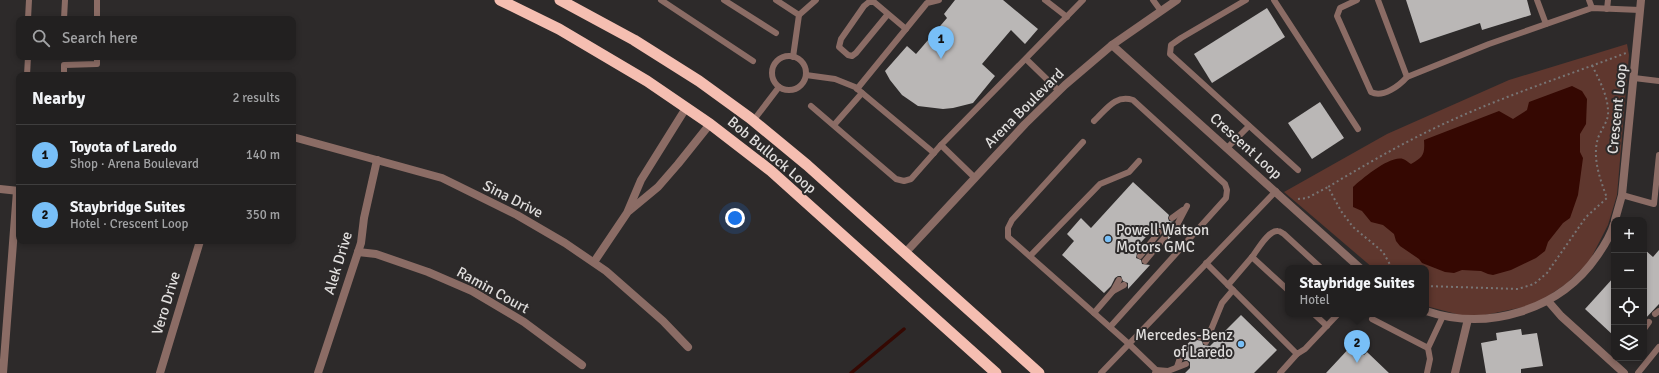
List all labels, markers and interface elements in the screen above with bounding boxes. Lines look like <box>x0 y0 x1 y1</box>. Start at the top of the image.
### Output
search box <box>16 16 296 60</box>
pin: 1 <box>928 26 954 59</box>
icon: search <box>30 27 52 49</box>
text: Search here <box>62 29 138 47</box>
street label: Crescent Loop <box>1603 63 1631 155</box>
street label: Arena Boulevard <box>980 64 1068 152</box>
text: Nearby <box>32 88 85 109</box>
text: 2 results <box>232 90 280 106</box>
street label: Crescent Loop <box>1206 109 1286 183</box>
street label: Bob Bullock Loop <box>724 113 820 197</box>
text: Toyota of Laredo <box>70 138 177 156</box>
text: 1 <box>41 147 49 163</box>
text: 140 m <box>246 147 280 163</box>
text: Shop · Arena Boulevard <box>70 156 199 172</box>
street label: Sina Drive <box>480 176 546 222</box>
text: Staybridge Suites <box>70 198 185 216</box>
text: 2 <box>41 207 49 223</box>
text: 350 m <box>246 207 280 223</box>
your location <box>725 208 745 228</box>
text: Hotel · Crescent Loop <box>70 216 188 232</box>
map controls <box>1611 217 1647 361</box>
button: + <box>1611 217 1647 253</box>
place label: Powell Watson Motors GMC <box>1116 221 1209 256</box>
street label: Alek Drive <box>320 229 356 297</box>
marker: Powell Watson Motors GMC <box>1103 234 1113 244</box>
button: − <box>1611 253 1647 289</box>
street label: Ramin Court <box>454 263 532 317</box>
popup <box>1285 265 1429 317</box>
street label: Vero Drive <box>148 269 184 337</box>
text: Staybridge Suites <box>1299 274 1415 292</box>
button: locate <box>1611 289 1647 325</box>
text: Hotel <box>1299 292 1330 308</box>
button: layers <box>1611 325 1647 361</box>
place label: Mercedes-Benz of Laredo <box>1135 326 1233 361</box>
pin: 2 <box>1344 330 1370 363</box>
marker: Mercedes-Benz of Laredo <box>1236 339 1246 349</box>

